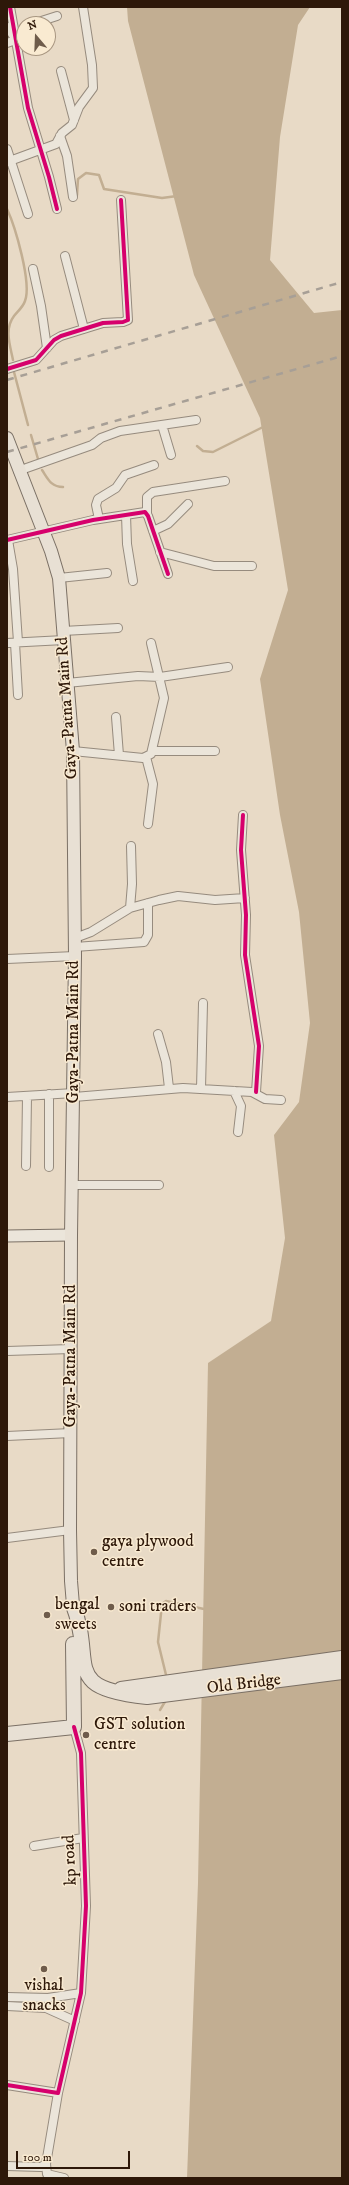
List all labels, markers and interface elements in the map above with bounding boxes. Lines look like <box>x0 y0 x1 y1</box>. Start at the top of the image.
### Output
north arrow <box>16 16 56 56</box>
text: N <box>26 18 39 34</box>
street label: Gaya-Patna Main Rd <box>53 636 83 780</box>
street label: Gaya-Patna Main Rd <box>64 961 84 1103</box>
street label: Gaya-Patna Main Rd <box>61 1285 81 1427</box>
place label: gaya plywood centre <box>102 1532 194 1572</box>
marker: gaya plywood centre <box>89 1547 99 1557</box>
place label: bengal sweets <box>55 1595 99 1635</box>
place label: soni traders <box>119 1597 196 1617</box>
marker: soni traders <box>106 1602 116 1612</box>
marker: bengal sweets <box>42 1610 52 1620</box>
street label: Old Bridge <box>206 1670 282 1700</box>
place label: GST solution centre <box>94 1715 185 1755</box>
marker: GST solution centre <box>81 1730 91 1740</box>
street label: kp road <box>59 1834 83 1886</box>
marker: vishal snacks <box>39 1964 49 1974</box>
place label: vishal snacks <box>22 1976 66 2016</box>
scale bar <box>18 2143 132 2169</box>
text: 100 m <box>23 2150 52 2165</box>

